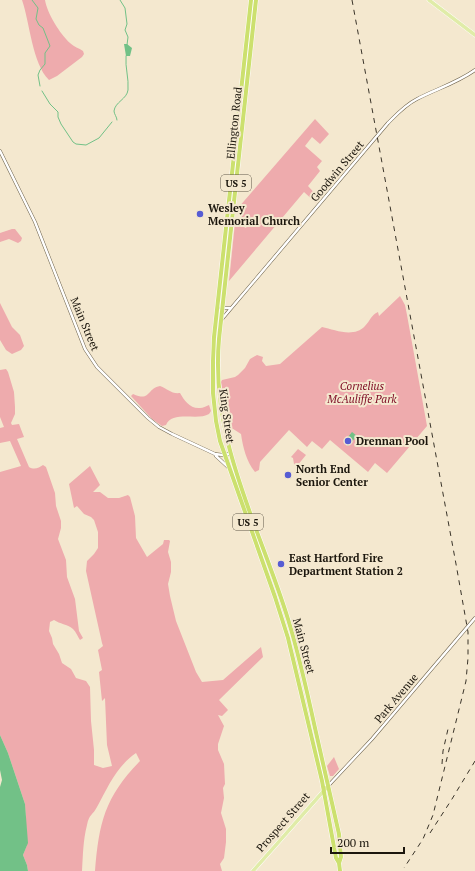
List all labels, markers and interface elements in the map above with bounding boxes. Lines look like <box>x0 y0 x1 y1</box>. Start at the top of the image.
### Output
street label: Ellington Road <box>223 86 245 160</box>
street label: Goodwin Street <box>307 137 367 205</box>
road number: US 5 <box>221 175 251 191</box>
place label: Wesley Memorial Church <box>208 201 300 228</box>
marker: Wesley Memorial Church <box>195 209 205 219</box>
street label: Main Street <box>67 295 103 353</box>
park label: Cornelius McAuliffe Park <box>326 379 397 406</box>
street label: King Street <box>216 388 238 444</box>
place label: Drennan Pool <box>356 434 429 448</box>
marker: Drennan Pool <box>343 436 353 446</box>
place label: North End Senior Center <box>296 462 368 489</box>
marker: North End Senior Center <box>283 470 293 480</box>
road number: US 5 <box>233 514 263 530</box>
place label: East Hartford Fire Department Station 2 <box>289 551 403 578</box>
marker: East Hartford Fire Department Station 2 <box>276 559 286 569</box>
street label: Main Street <box>290 617 318 675</box>
street label: Park Avenue <box>371 670 421 726</box>
street label: Prospect Street <box>253 789 313 855</box>
scale bar <box>331 829 404 855</box>
text: 200 m <box>337 835 370 850</box>

